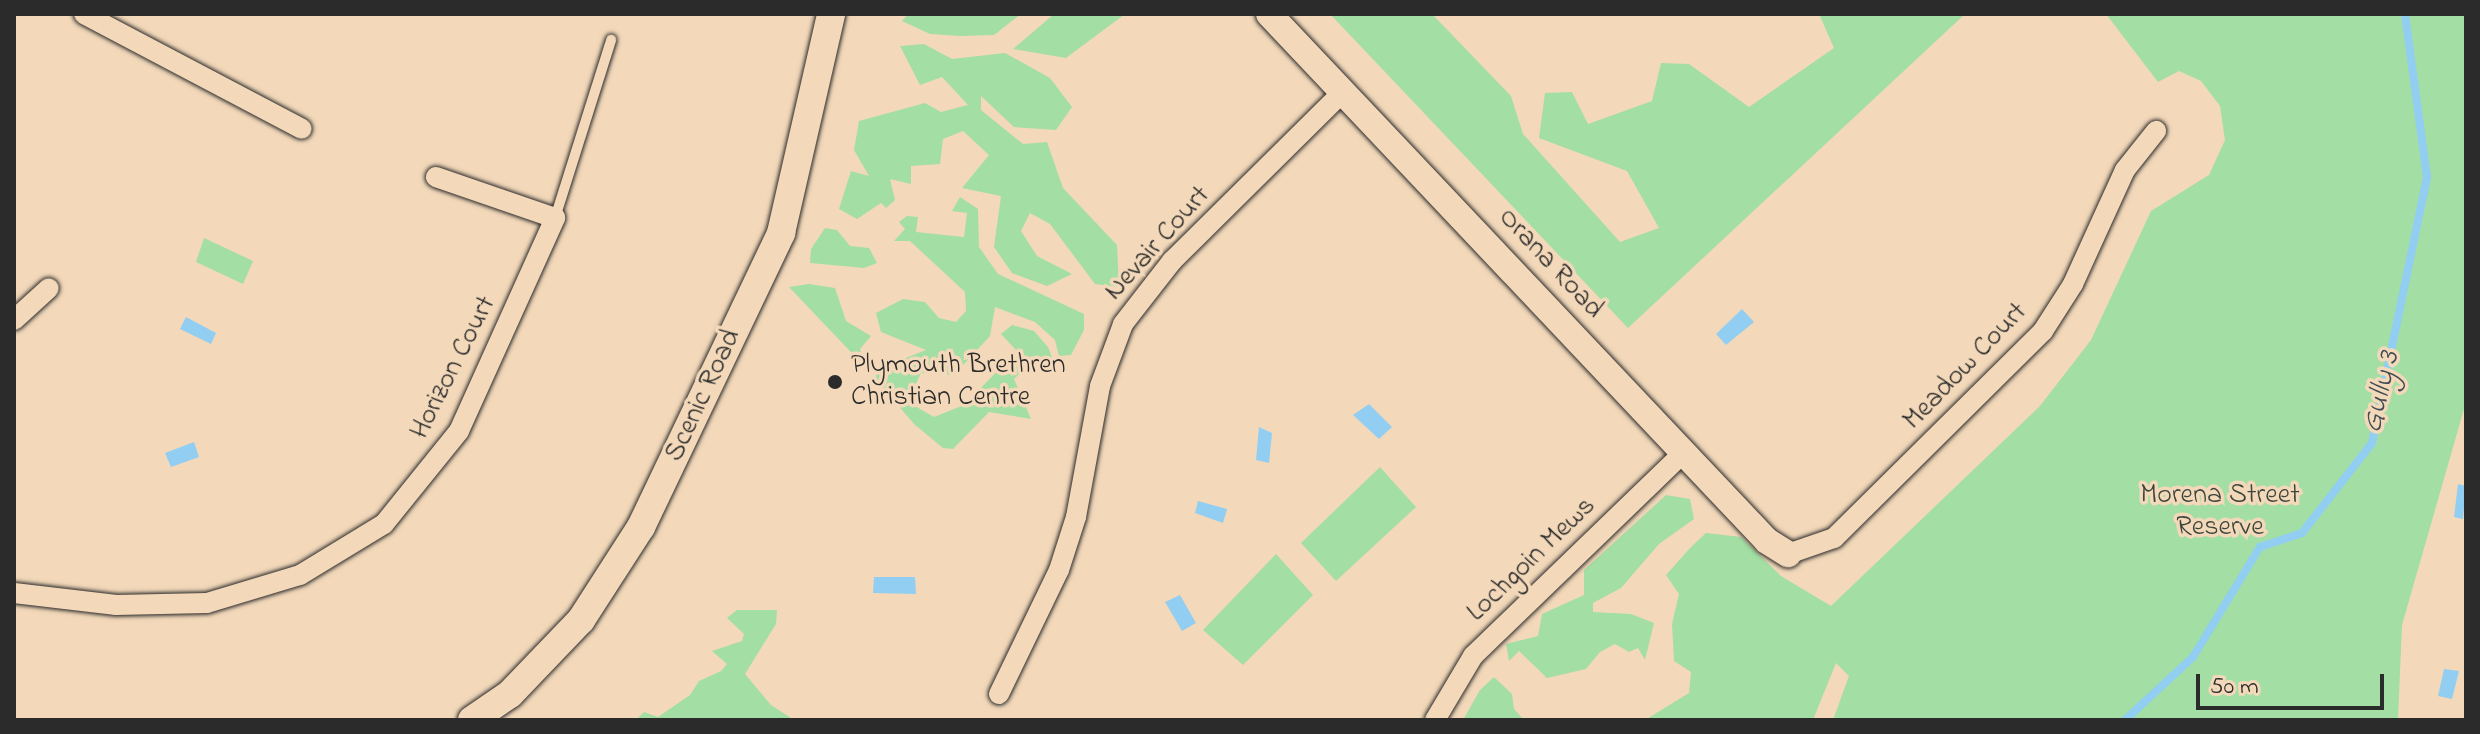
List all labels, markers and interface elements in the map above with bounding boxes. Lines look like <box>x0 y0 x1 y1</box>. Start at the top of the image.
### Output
street label: Nevair Court <box>1098 180 1218 308</box>
street label: Orana Road <box>1490 202 1610 326</box>
street label: Horizon Court <box>404 291 504 445</box>
street label: Meadow Court <box>1897 296 2035 438</box>
street label: Scenic Road <box>659 324 749 468</box>
water label: Gully 3 <box>2355 348 2409 436</box>
place label: Plymouth Brethren Christian Centre <box>851 349 1066 415</box>
marker: Plymouth Brethren Christian Centre <box>826 373 844 391</box>
park label: Morena Street Reserve <box>2140 479 2300 545</box>
street label: Lochgoin Mews <box>1461 490 1603 630</box>
scale bar <box>2200 658 2388 708</box>
text: 50 m <box>2210 670 2259 705</box>

